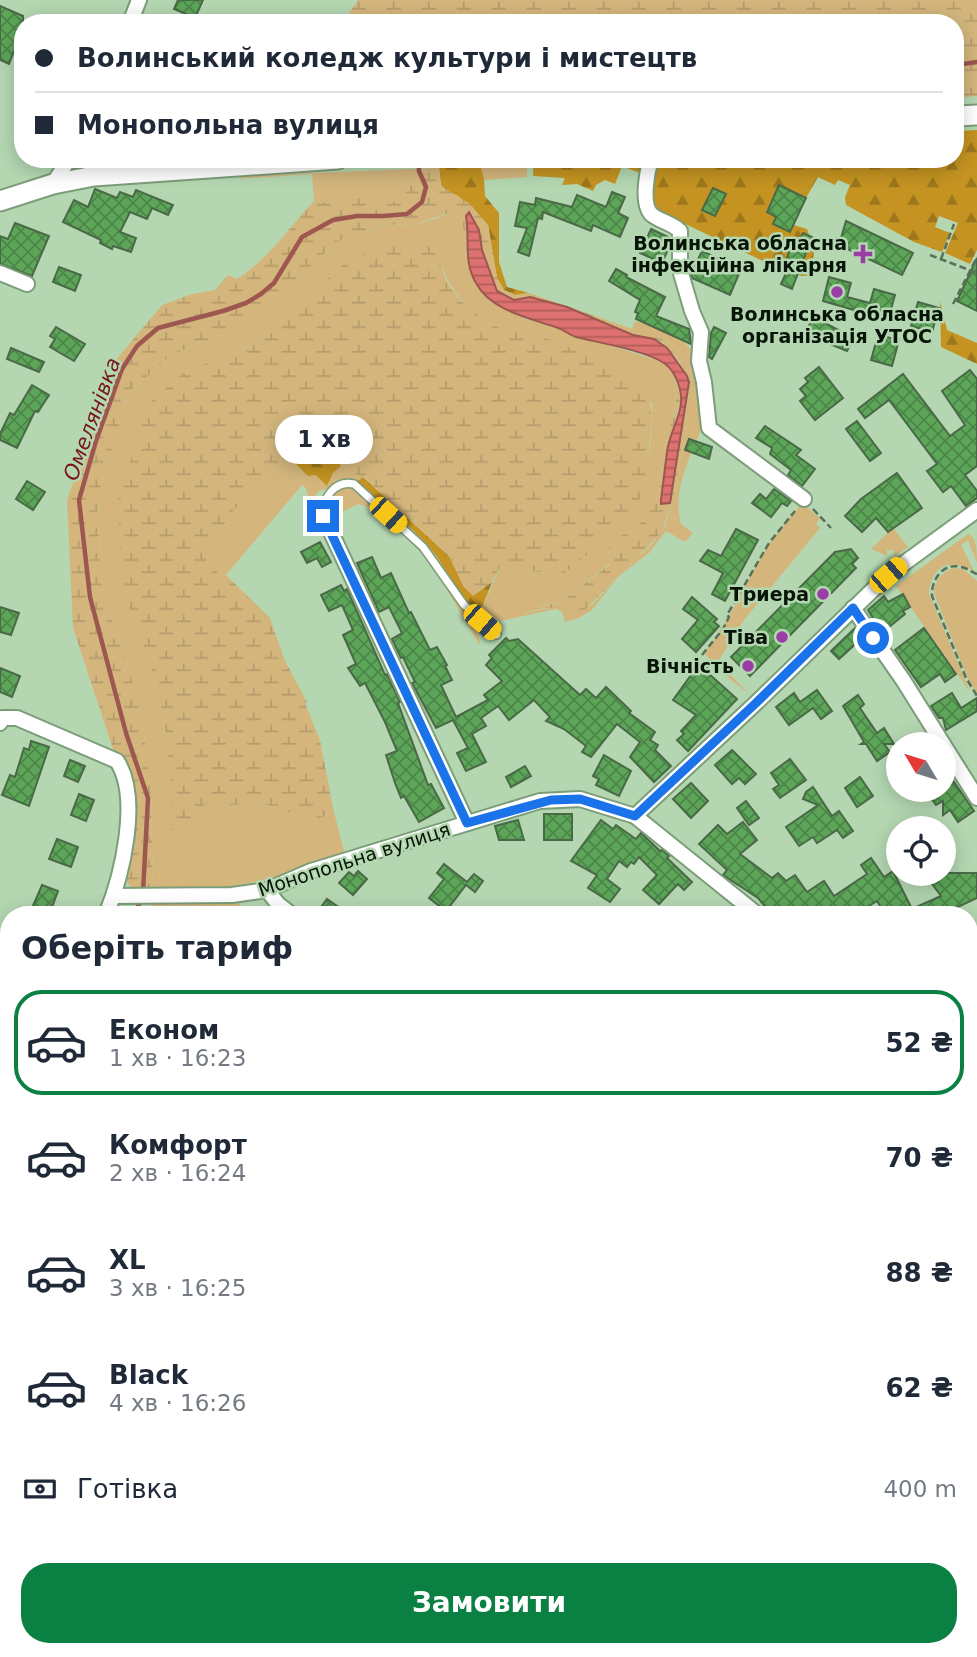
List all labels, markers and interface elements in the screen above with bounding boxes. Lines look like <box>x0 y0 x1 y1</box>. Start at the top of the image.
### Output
text: Волинський коледж культури і мистецтв <box>77 43 697 73</box>
text: Монопольна вулиця <box>77 110 379 140</box>
place label: Волинська обласна інфекційна лікарня <box>631 232 847 276</box>
marker: Волинська обласна інфекційна лікарня <box>853 244 873 264</box>
marker: Волинська обласна організація УТОС <box>829 284 845 300</box>
place label: Волинська обласна організація УТОС <box>730 303 944 347</box>
water label: Омелянівка <box>59 354 125 484</box>
callout: 1 хв <box>274 414 372 463</box>
text: 1 хв <box>297 426 351 452</box>
car <box>366 493 411 537</box>
route end <box>307 500 339 532</box>
car <box>866 553 911 597</box>
place label: Триера <box>730 583 809 605</box>
marker: Триера <box>815 586 831 602</box>
car <box>460 600 505 644</box>
route start <box>857 622 889 654</box>
place label: Тіва <box>724 626 768 648</box>
marker: Тіва <box>774 629 790 645</box>
place label: Вічність <box>646 655 734 677</box>
marker: Вічність <box>740 658 756 674</box>
north arrow <box>886 732 956 802</box>
map controls <box>886 732 956 886</box>
button: locate <box>886 816 956 886</box>
street label: Монопольна вулиця <box>255 818 453 900</box>
text: Оберіть тариф <box>21 929 293 967</box>
icon: car <box>25 1011 88 1074</box>
text: Економ <box>109 1015 219 1045</box>
text: 52 ₴ <box>885 1028 953 1058</box>
text: 1 хв · 16:23 <box>109 1045 246 1071</box>
icon: car <box>25 1126 88 1189</box>
text: Комфорт <box>109 1130 247 1160</box>
text: 70 ₴ <box>885 1143 953 1173</box>
text: 2 хв · 16:24 <box>109 1160 246 1186</box>
icon: car <box>25 1241 88 1304</box>
text: XL <box>109 1245 146 1275</box>
text: 88 ₴ <box>885 1258 953 1288</box>
text: 3 хв · 16:25 <box>109 1275 246 1301</box>
icon: car <box>25 1356 88 1419</box>
text: Black <box>109 1360 188 1390</box>
text: 62 ₴ <box>885 1373 953 1403</box>
text: 4 хв · 16:26 <box>109 1390 246 1416</box>
icon: cash <box>21 1470 59 1508</box>
text: Готівка <box>77 1474 178 1504</box>
text: 400 m <box>883 1476 957 1502</box>
button: Замовити <box>21 1563 957 1643</box>

